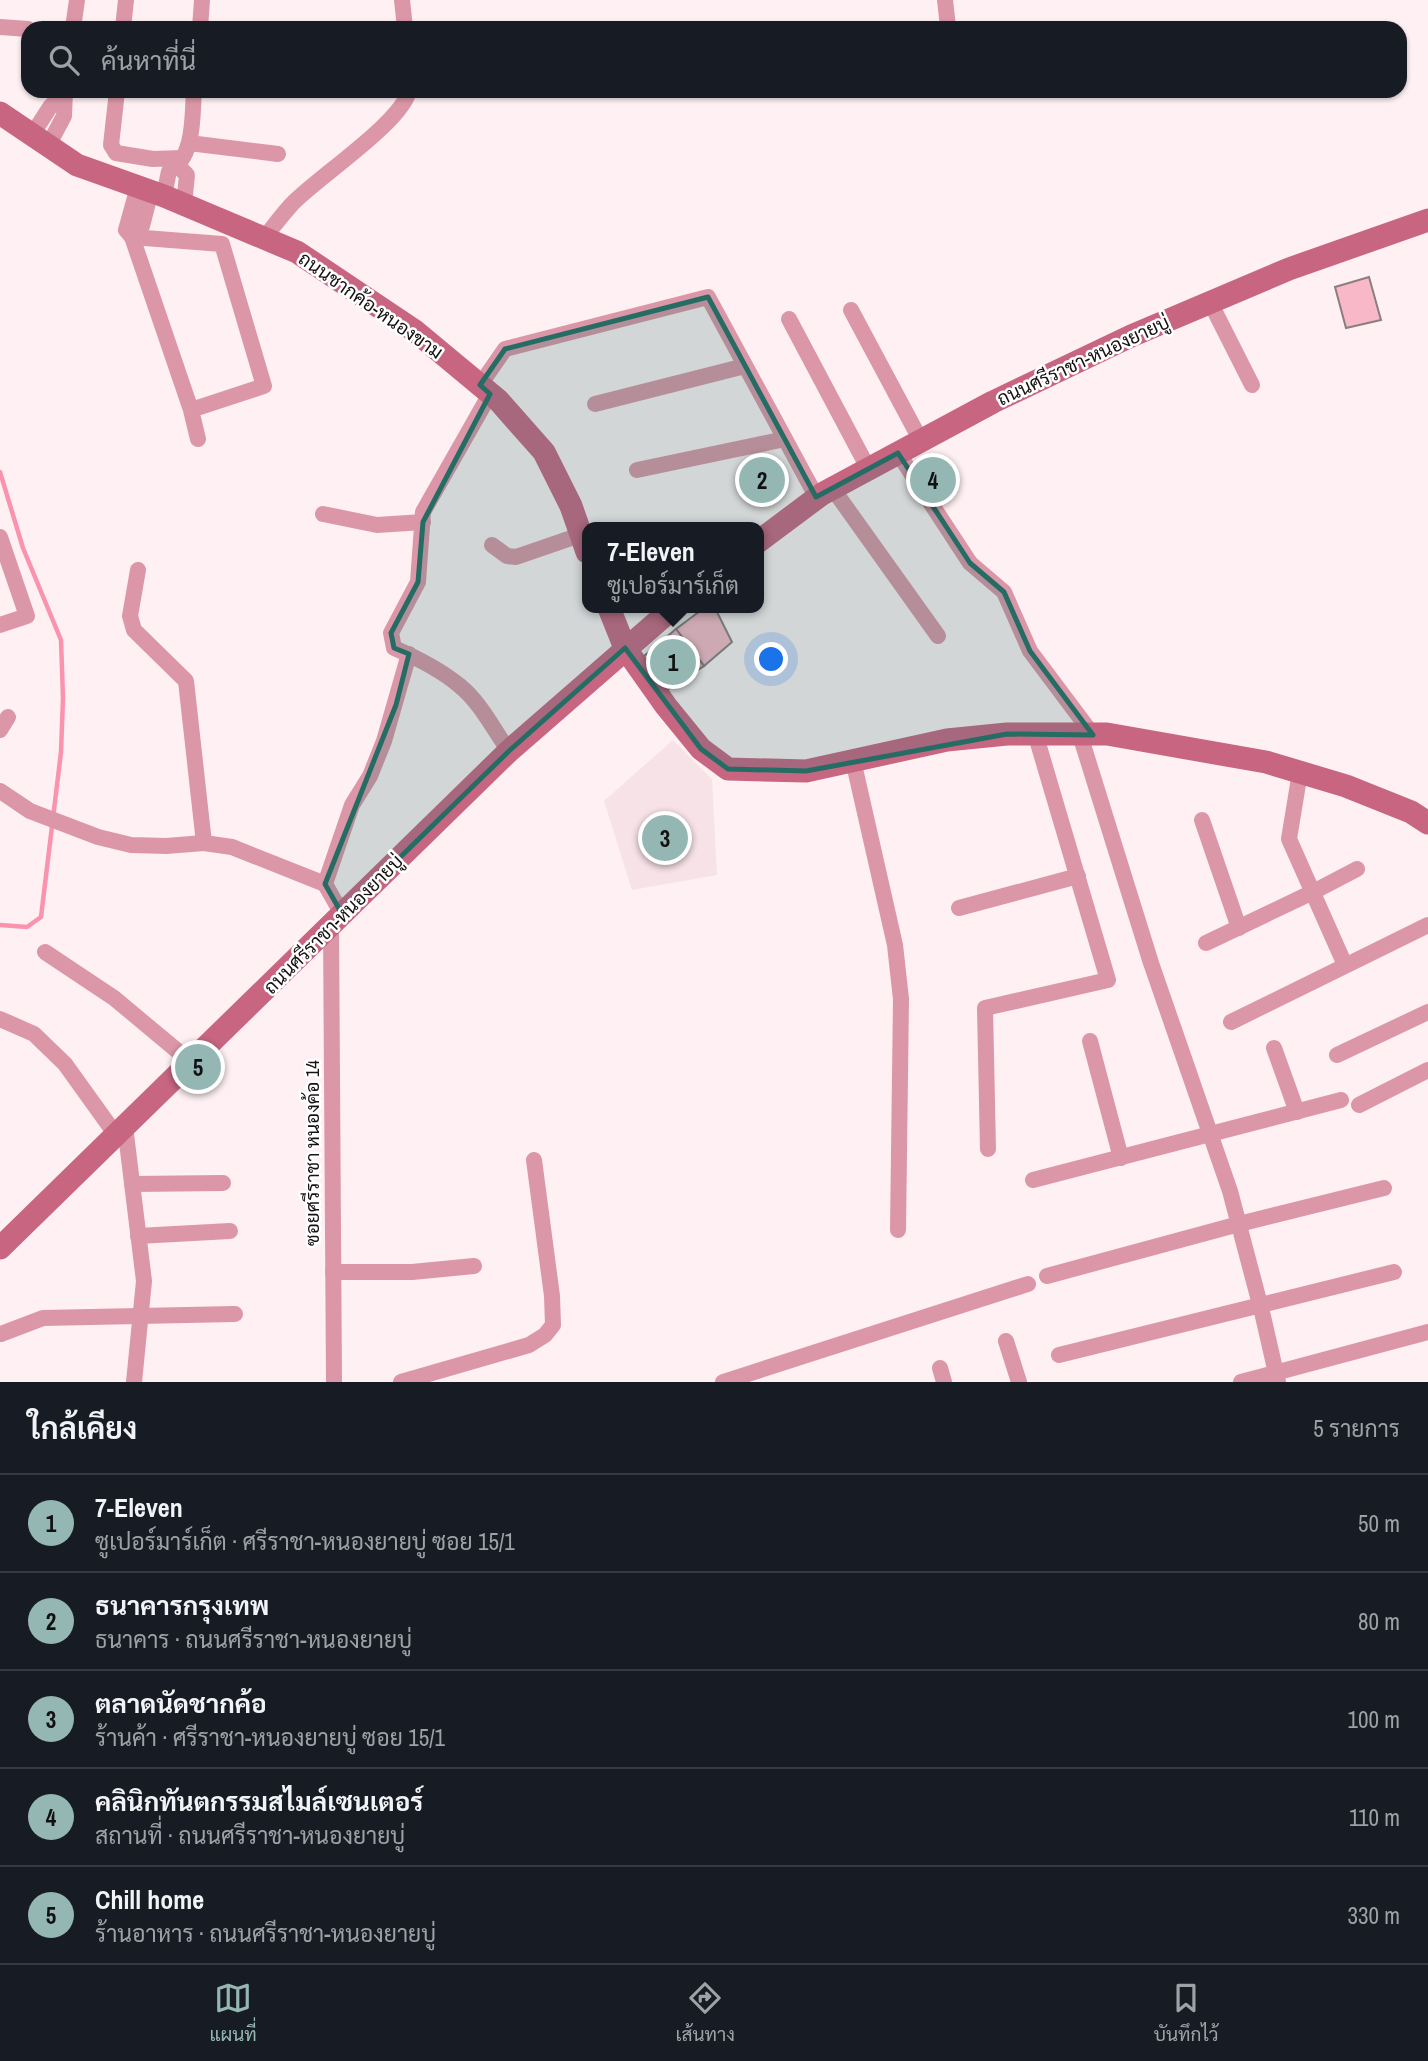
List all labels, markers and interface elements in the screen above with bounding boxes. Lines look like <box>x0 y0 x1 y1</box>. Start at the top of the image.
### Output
search box <box>21 21 1407 98</box>
icon: search <box>45 41 83 79</box>
text: ค้นหาที่นี่ <box>101 43 196 78</box>
street label: ถนนชากค้อ-หนองขาม <box>294 245 448 365</box>
street label: ถนนศรีราชา-หนองยายบู่ <box>993 309 1174 412</box>
pin: 2 <box>739 454 785 506</box>
pin: 4 <box>910 454 956 506</box>
popup <box>582 522 764 613</box>
text: 7-Eleven <box>607 534 695 569</box>
text: ซูเปอร์มาร์เก็ต <box>607 570 739 601</box>
pin: 1 <box>650 636 696 688</box>
your location <box>754 642 788 676</box>
pin: 3 <box>642 812 688 864</box>
street label: ถนนศรีราชา-หนองยายบู่ <box>258 849 409 1000</box>
pin: 5 <box>175 1041 221 1093</box>
street label: ซอยศรีราชา หนองค้อ 14 <box>299 1060 325 1246</box>
text: ใกล้เคียง <box>28 1408 137 1448</box>
text: 5 รายการ <box>1313 1413 1400 1444</box>
text: 7-Eleven <box>95 1490 183 1525</box>
text: 1 <box>46 1508 56 1539</box>
text: 50 m <box>1358 1508 1400 1539</box>
text: ซูเปอร์มาร์เก็ต · ศรีราชา-หนองยายบู่ ซอย 15/1 <box>95 1526 515 1557</box>
text: ธนาคารกรุงเทพ <box>95 1588 269 1623</box>
text: 2 <box>46 1606 56 1637</box>
text: 80 m <box>1358 1606 1400 1637</box>
text: ธนาคาร · ถนนศรีราชา-หนองยายบู่ <box>95 1624 412 1655</box>
text: ตลาดนัดชากค้อ <box>95 1686 267 1721</box>
text: 3 <box>46 1704 56 1735</box>
text: 100 m <box>1348 1704 1400 1735</box>
text: ร้านค้า · ศรีราชา-หนองยายบู่ ซอย 15/1 <box>95 1722 445 1753</box>
text: คลินิกทันตกรรมสไมล์เซนเตอร์ <box>95 1784 423 1819</box>
text: 4 <box>46 1802 56 1833</box>
text: 110 m <box>1349 1802 1400 1833</box>
text: สถานที่ · ถนนศรีราชา-หนองยายบู่ <box>95 1820 405 1851</box>
text: Chill home <box>95 1882 204 1917</box>
text: 5 <box>46 1900 56 1931</box>
text: 330 m <box>1348 1900 1400 1931</box>
text: ร้านอาหาร · ถนนศรีราชา-หนองยายบู่ <box>95 1918 436 1949</box>
tab: แผนที่ <box>209 1979 257 2047</box>
tab: เส้นทาง <box>676 1979 735 2047</box>
tab: บันทึกไว้ <box>1154 1979 1219 2047</box>

